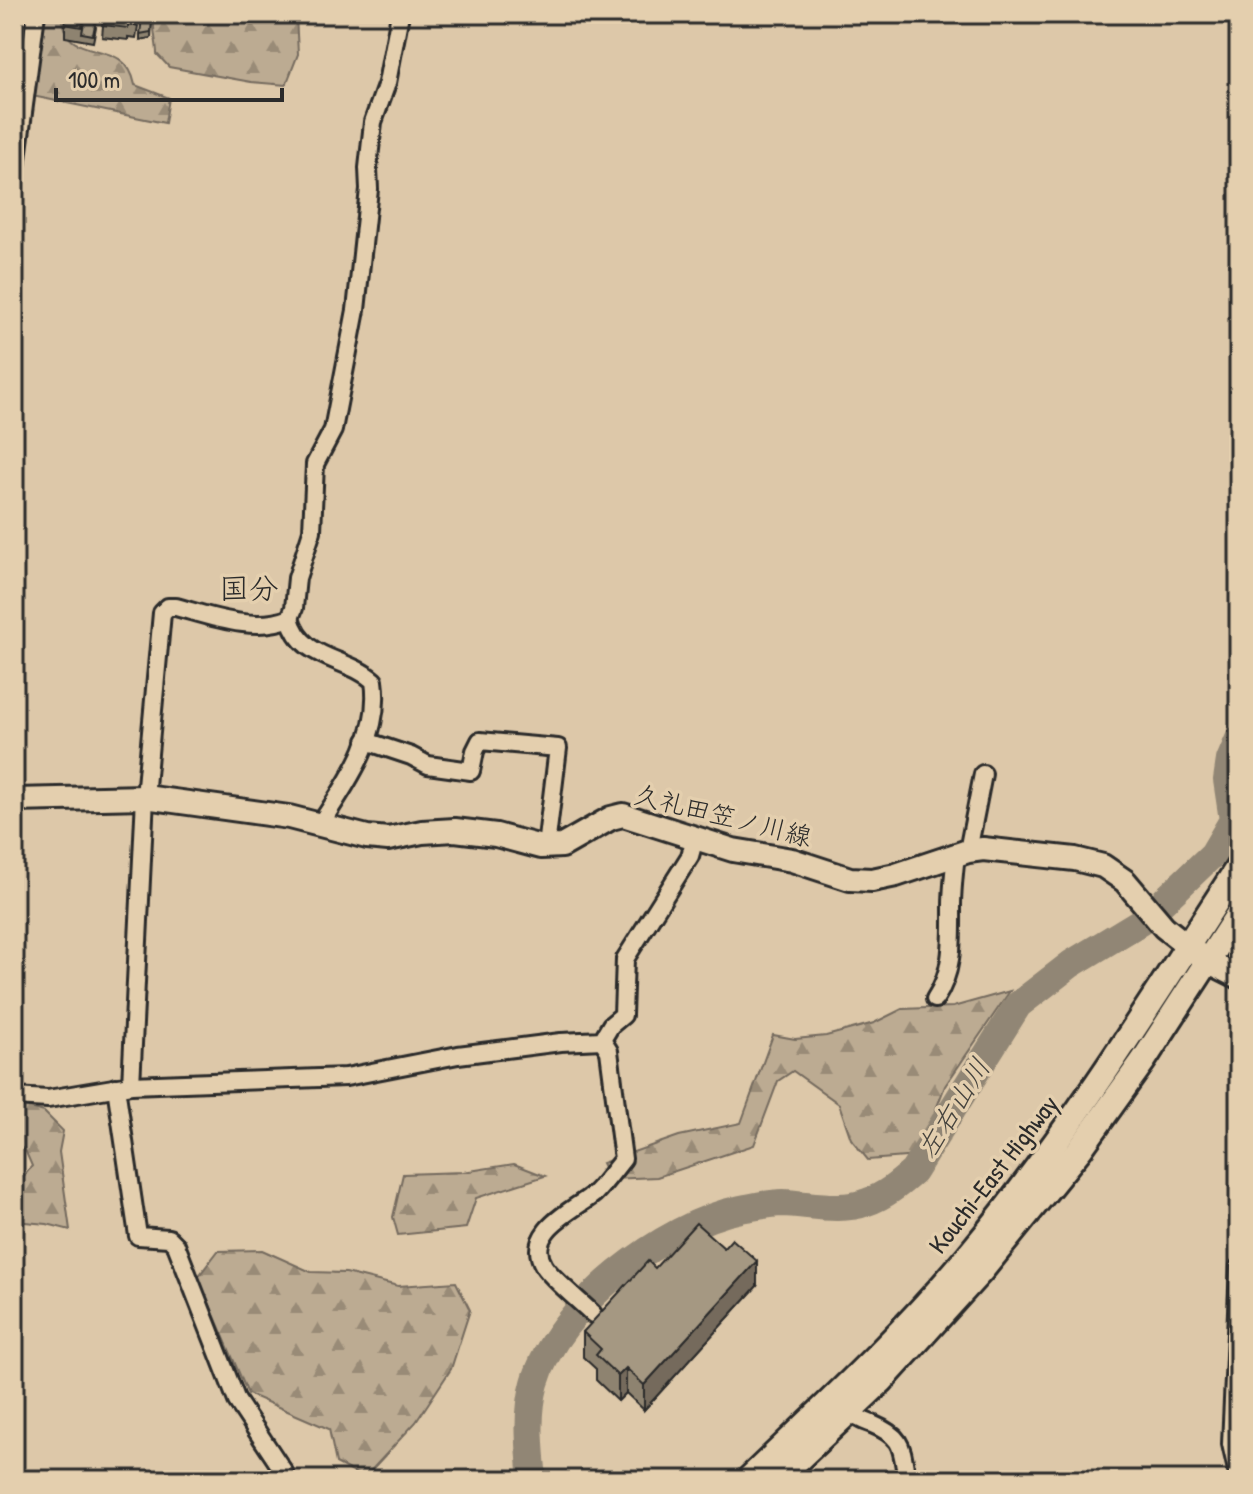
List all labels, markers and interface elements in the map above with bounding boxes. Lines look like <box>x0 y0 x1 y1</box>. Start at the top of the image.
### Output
scale bar <box>56 52 282 102</box>
text: 100 m <box>68 63 120 95</box>
district label: 国分 <box>219 568 279 608</box>
street label: 久礼田笠ノ川線 <box>630 776 816 854</box>
water label: 左右山川 <box>907 1050 999 1166</box>
street label: Kouchi-East Highway <box>920 1088 1066 1260</box>

